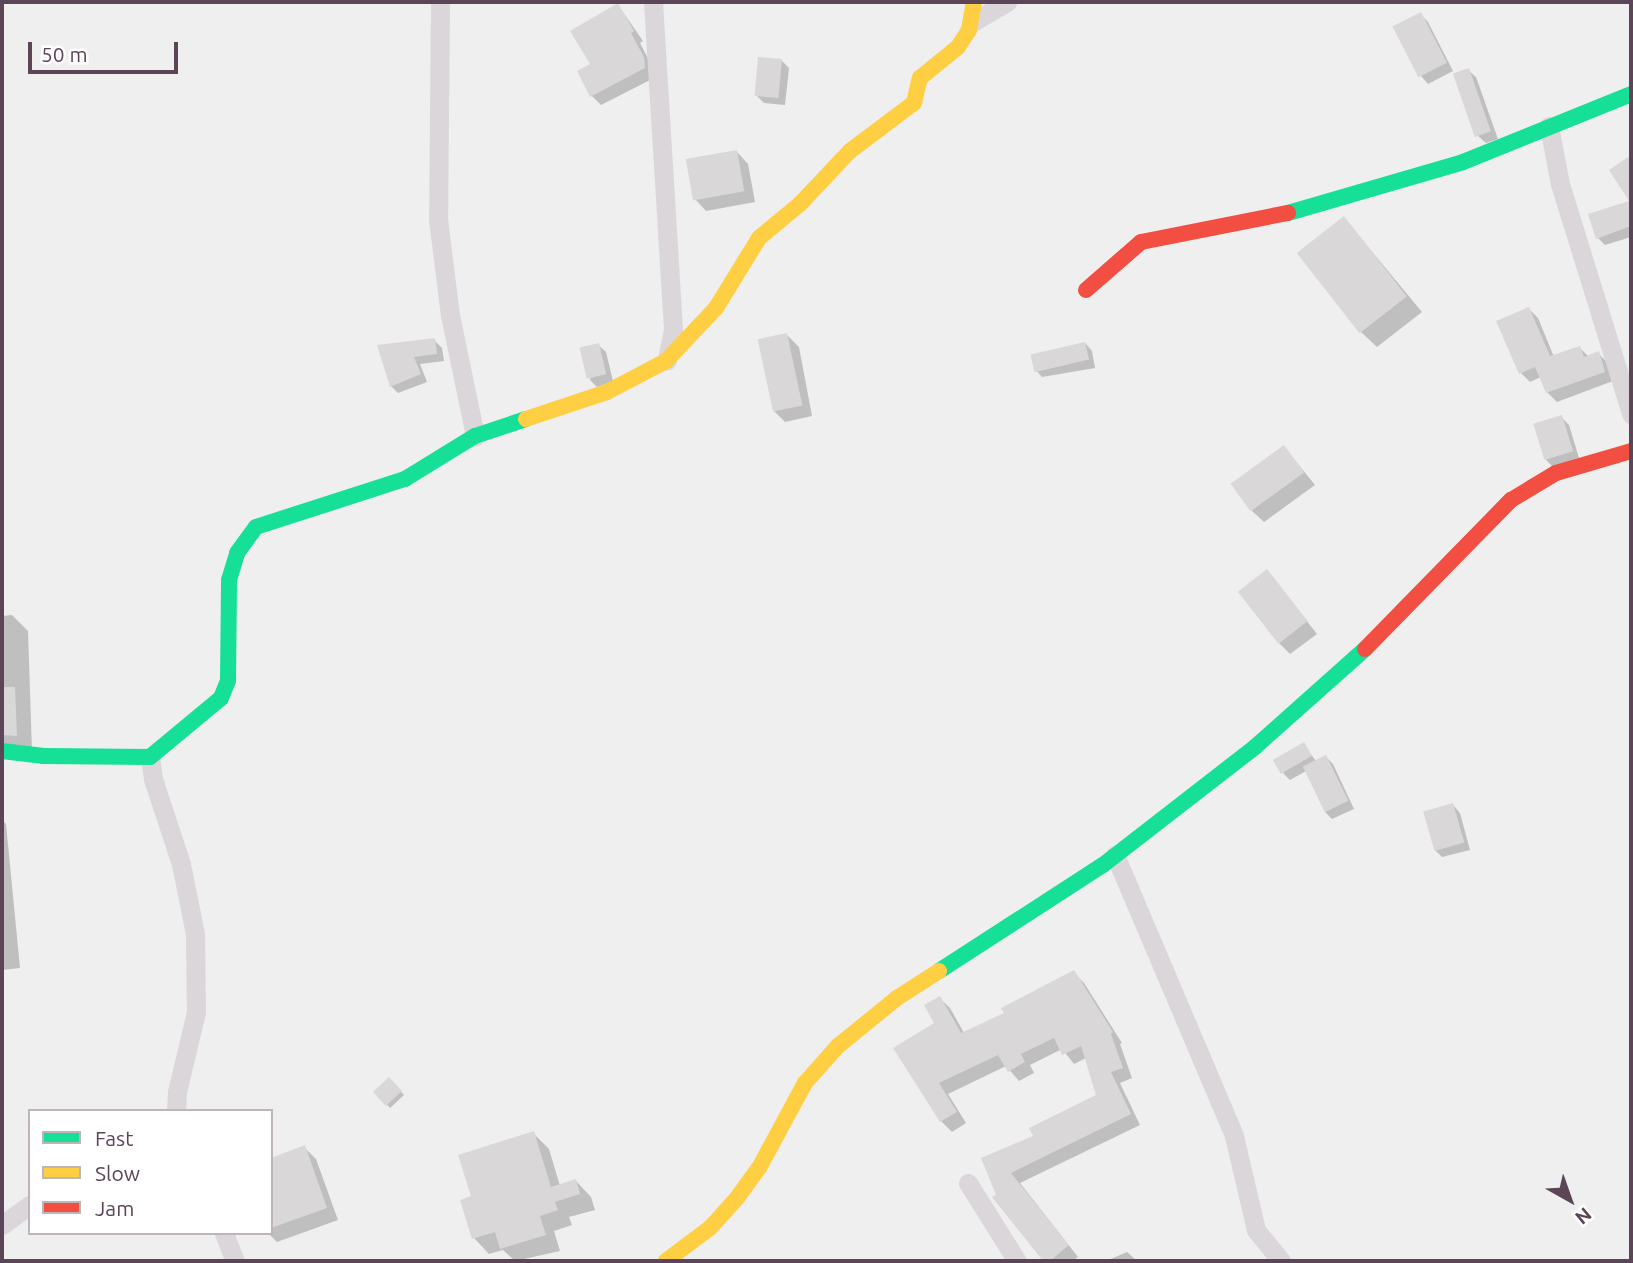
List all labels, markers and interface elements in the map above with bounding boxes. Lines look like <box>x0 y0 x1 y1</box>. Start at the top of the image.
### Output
scale bar <box>32 28 182 72</box>
text: 50 m <box>41 42 88 66</box>
legend <box>28 1109 273 1235</box>
text: Fast <box>95 1126 133 1150</box>
text: Slow <box>95 1161 140 1185</box>
north arrow <box>1535 1165 1605 1235</box>
text: Jam <box>95 1196 134 1220</box>
text: N <box>1571 1203 1596 1229</box>

